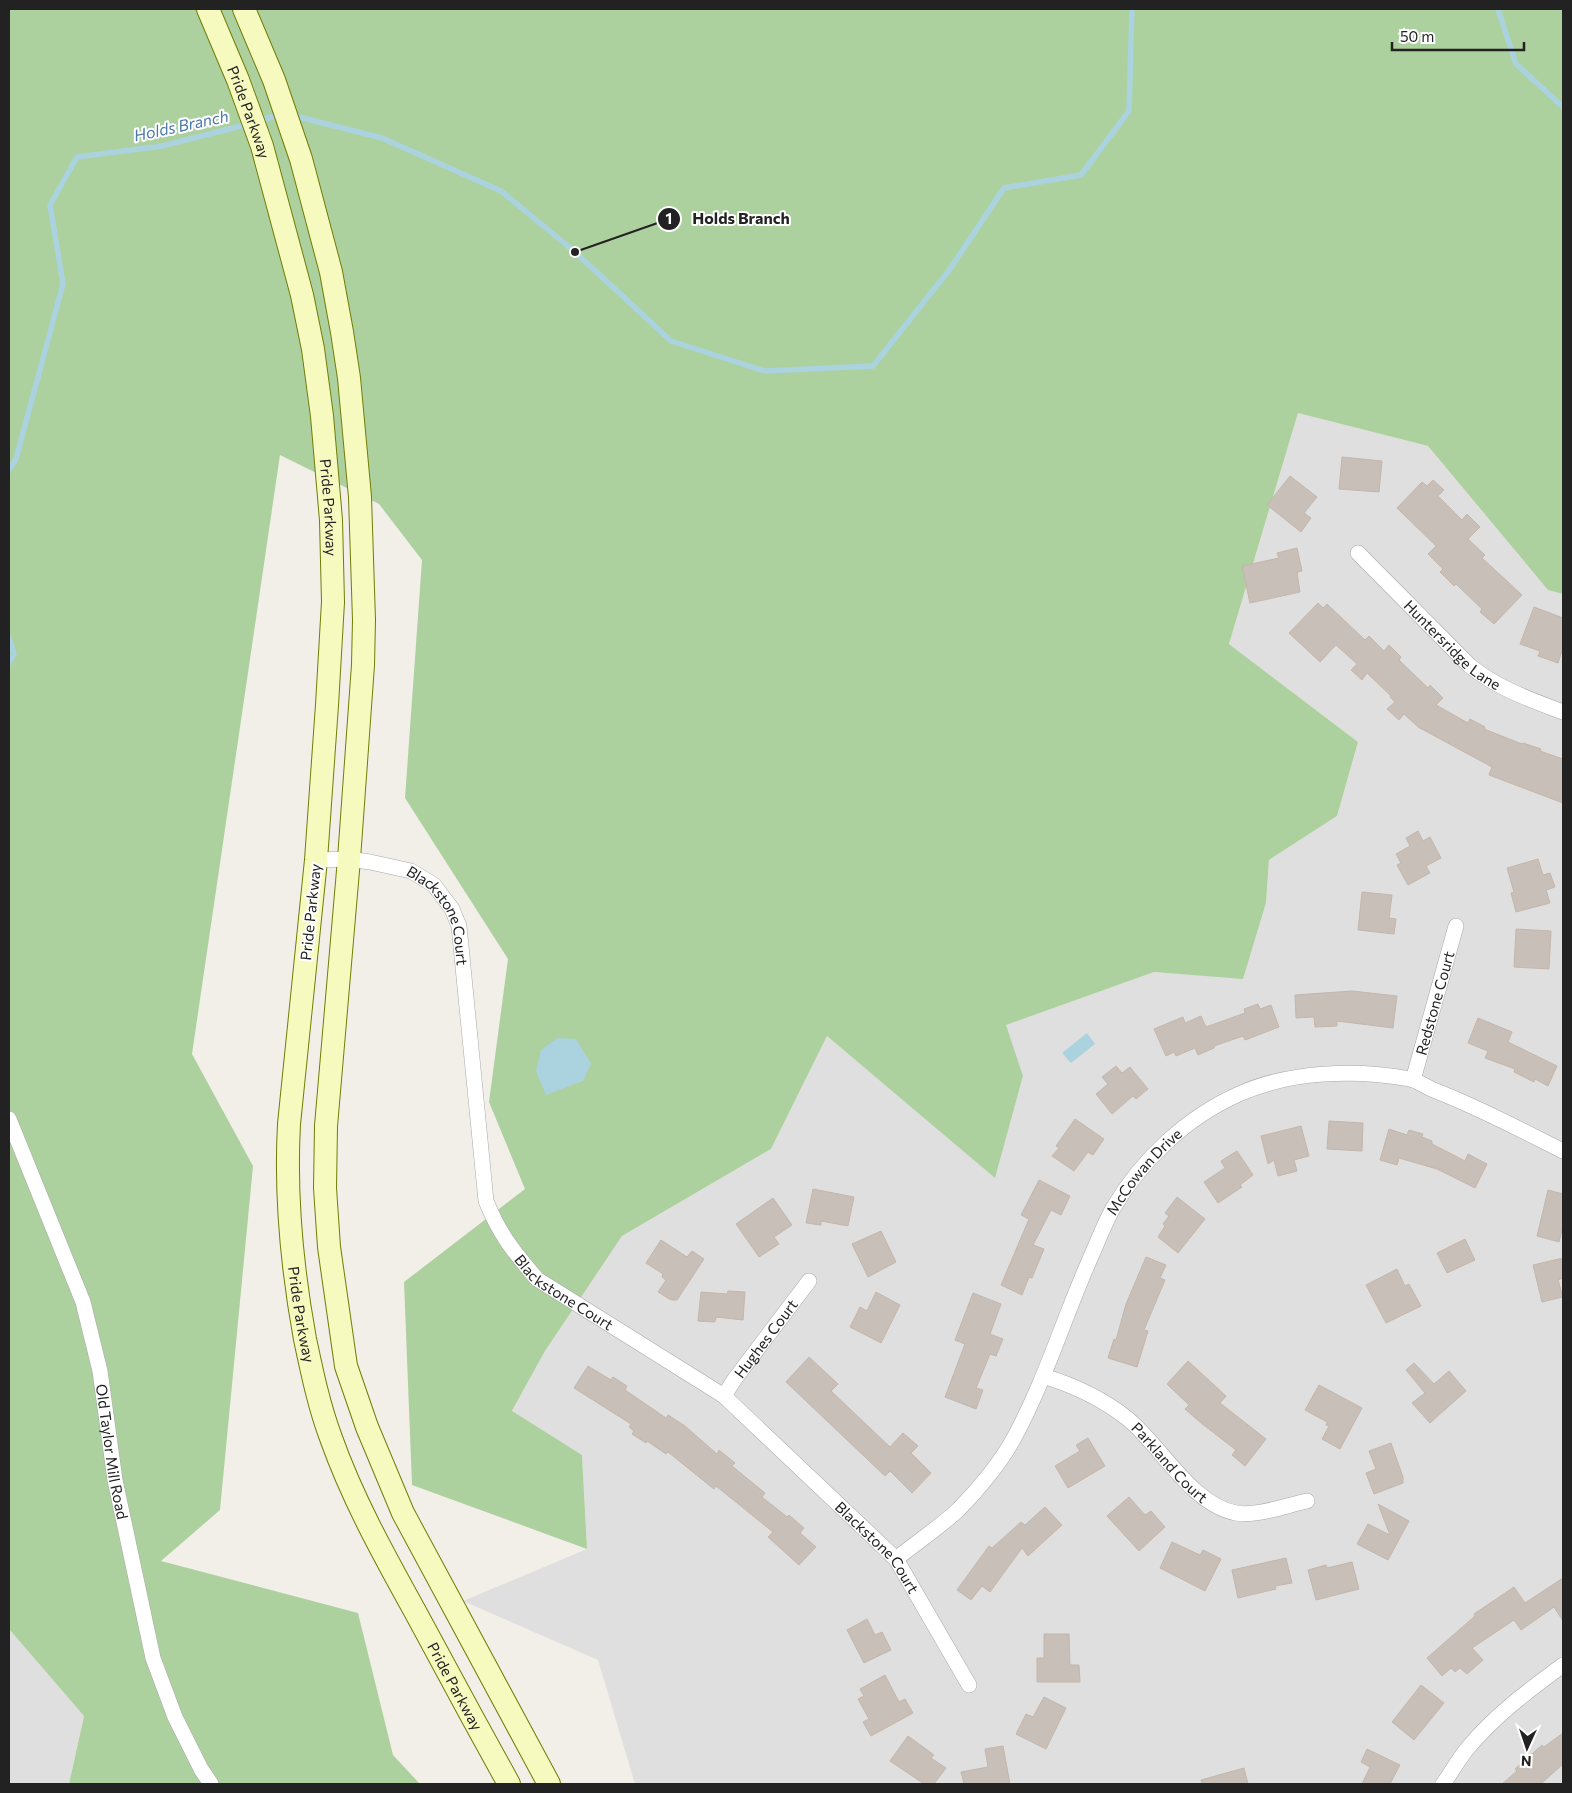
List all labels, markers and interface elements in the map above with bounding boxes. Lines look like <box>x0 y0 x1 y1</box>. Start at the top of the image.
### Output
scale bar <box>1392 20 1524 52</box>
text: 50 m <box>1400 27 1434 45</box>
street label: Pride Parkway <box>224 63 274 161</box>
water label: Holds Branch <box>132 106 230 144</box>
callout: Holds Branch <box>657 203 799 234</box>
text: Holds Branch <box>692 208 790 227</box>
text: 1 <box>666 209 672 227</box>
street label: Pride Parkway <box>317 458 341 557</box>
street label: Huntersridge Lane <box>1401 596 1504 693</box>
street label: Pride Parkway <box>296 862 324 961</box>
street label: Blackstone Court <box>404 862 472 966</box>
street label: Redstone Court <box>1411 949 1458 1057</box>
street label: McCowan Drive <box>1102 1124 1185 1218</box>
street label: Blackstone Court <box>511 1251 617 1334</box>
street label: Pride Parkway <box>285 1265 319 1365</box>
street label: Hughes Court <box>730 1296 801 1381</box>
street label: Old Taylor Mill Road <box>93 1383 132 1521</box>
street label: Parkland Court <box>1128 1418 1211 1506</box>
street label: Blackstone Court <box>832 1497 923 1596</box>
street label: Pride Parkway <box>424 1639 487 1733</box>
north arrow <box>1502 1723 1552 1773</box>
text: N <box>1521 1753 1532 1770</box>

